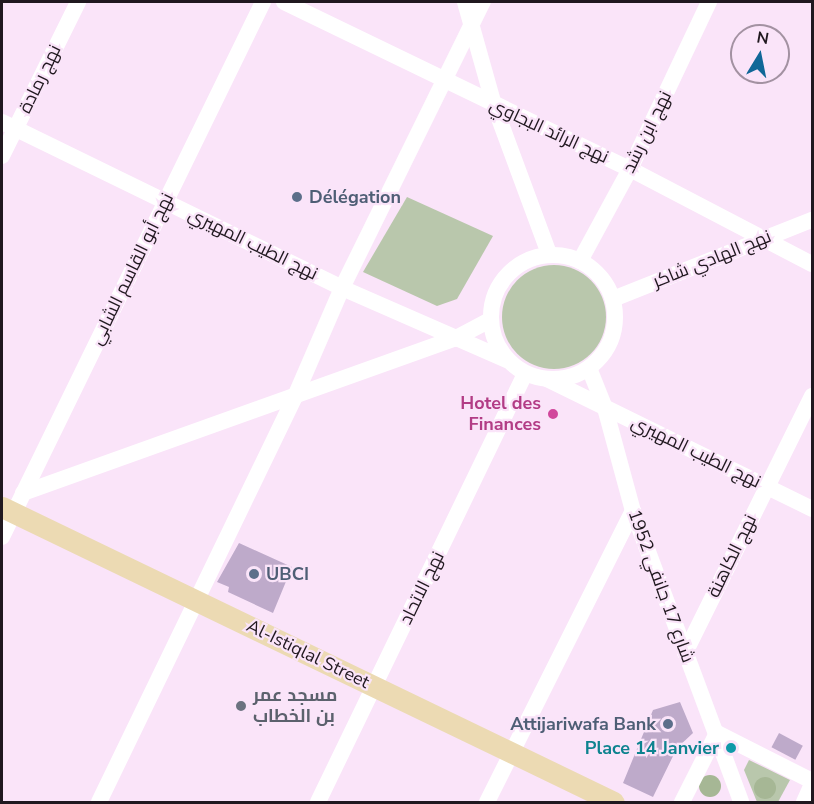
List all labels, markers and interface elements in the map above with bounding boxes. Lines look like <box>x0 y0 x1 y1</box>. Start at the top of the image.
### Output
north arrow <box>730 24 790 84</box>
text: N <box>755 26 771 50</box>
street label: نهج رمادة <box>14 41 66 117</box>
street label: نهج ابن رشد <box>618 87 676 177</box>
street label: نهج الرائد البجاوي <box>486 94 612 168</box>
place label: Délégation <box>309 186 401 208</box>
street label: نهج أبو القاسم الشابي <box>86 189 178 349</box>
marker: Délégation <box>290 190 304 204</box>
street label: نهج الطيب المهيري <box>185 203 321 285</box>
street label: نهج الهادي شاكر <box>650 225 774 293</box>
place label: Hotel des Finances <box>460 393 541 436</box>
marker: Hotel des Finances <box>546 407 560 421</box>
street label: نهج الطيب المهيري <box>628 411 764 493</box>
street label: شارع 17 جانفي 1952 <box>623 507 699 665</box>
street label: نهج الكاهنة <box>703 511 761 601</box>
street label: نهج الاتحاد <box>395 548 449 628</box>
place label: UBCI <box>266 563 309 585</box>
marker: UBCI <box>247 567 261 581</box>
street label: Al-Istiqlal Street <box>243 615 373 693</box>
place label: مسجد عمر بن الخطاب <box>253 685 337 728</box>
marker: مسجد عمر بن الخطاب <box>234 699 248 713</box>
place label: Attijariwafa Bank <box>510 713 656 735</box>
marker: Attijariwafa Bank <box>661 717 675 731</box>
place label: Place 14 Janvier <box>585 737 719 759</box>
marker: Place 14 Janvier <box>724 741 738 755</box>

